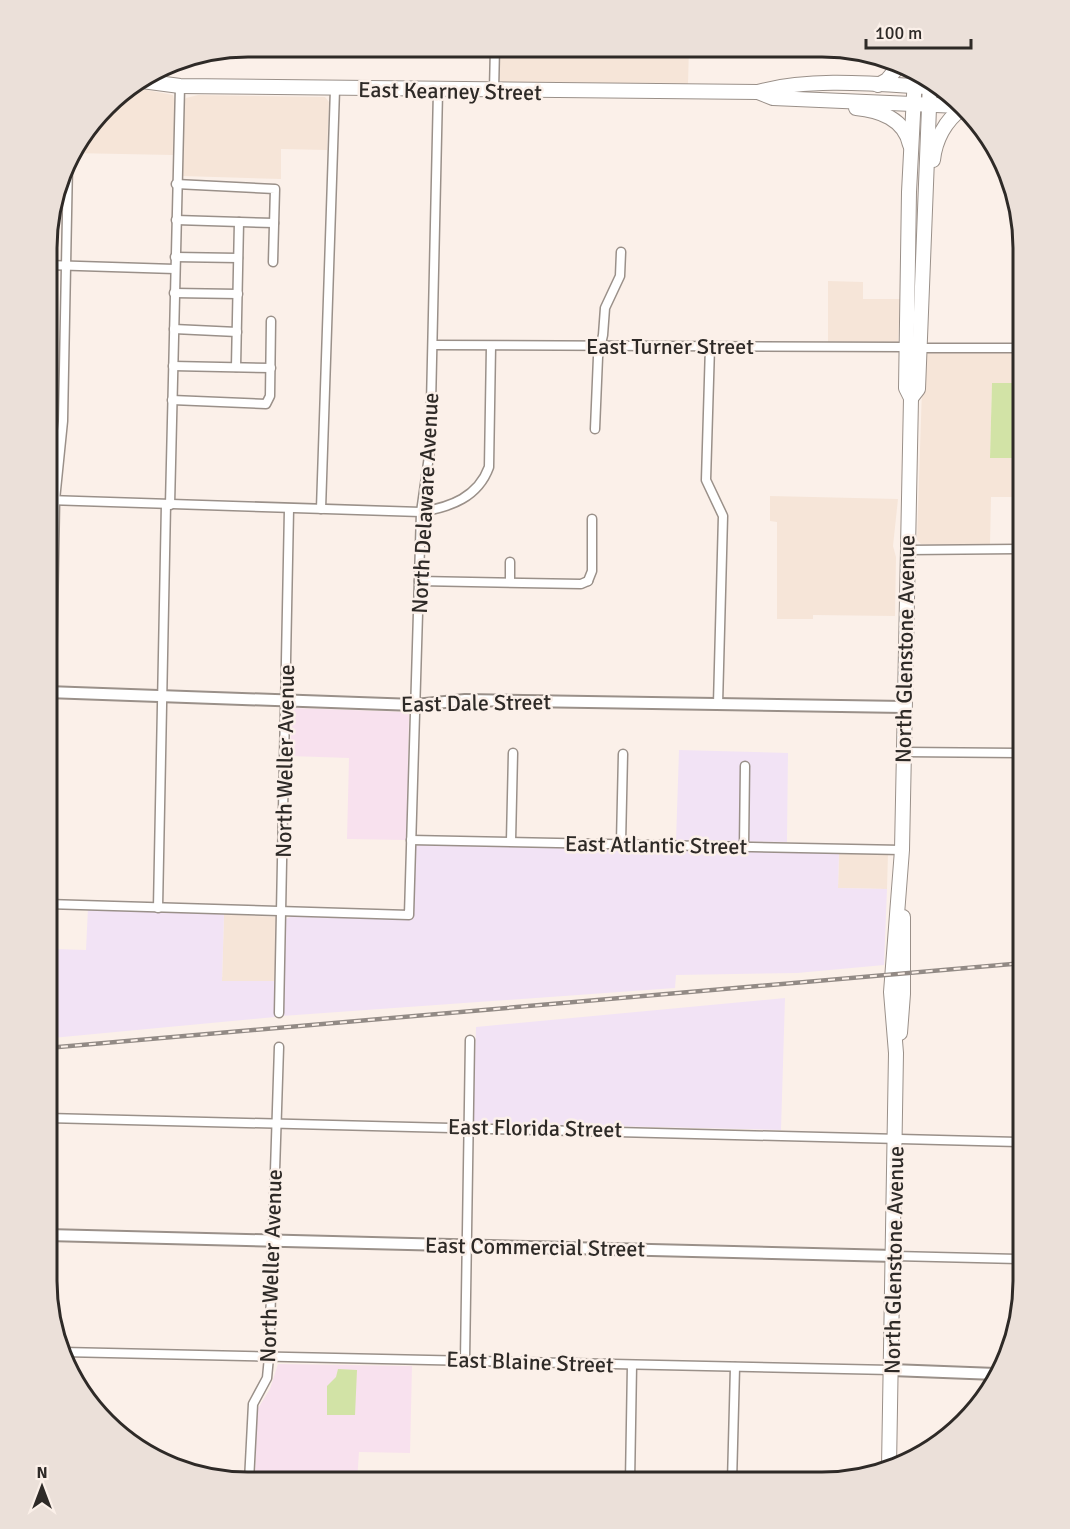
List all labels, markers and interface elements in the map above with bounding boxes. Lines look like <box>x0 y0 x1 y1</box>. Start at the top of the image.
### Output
scale bar <box>866 12 971 50</box>
text: 100 m <box>875 22 922 44</box>
street label: East Kearney Street <box>358 76 542 106</box>
street label: East Turner Street <box>586 333 754 360</box>
street label: North Delaware Avenue <box>406 392 444 614</box>
street label: North Glenstone Avenue <box>890 535 920 763</box>
street label: North Weller Avenue <box>270 664 300 858</box>
street label: East Dale Street <box>401 688 552 718</box>
street label: East Atlantic Street <box>565 830 748 860</box>
street label: East Florida Street <box>448 1113 623 1143</box>
street label: North Glenstone Avenue <box>879 1146 909 1374</box>
street label: North Weller Avenue <box>254 1169 288 1363</box>
street label: East Commercial Street <box>425 1232 646 1262</box>
street label: East Blaine Street <box>446 1346 615 1378</box>
north arrow <box>12 1457 72 1517</box>
text: N <box>36 1463 48 1483</box>

